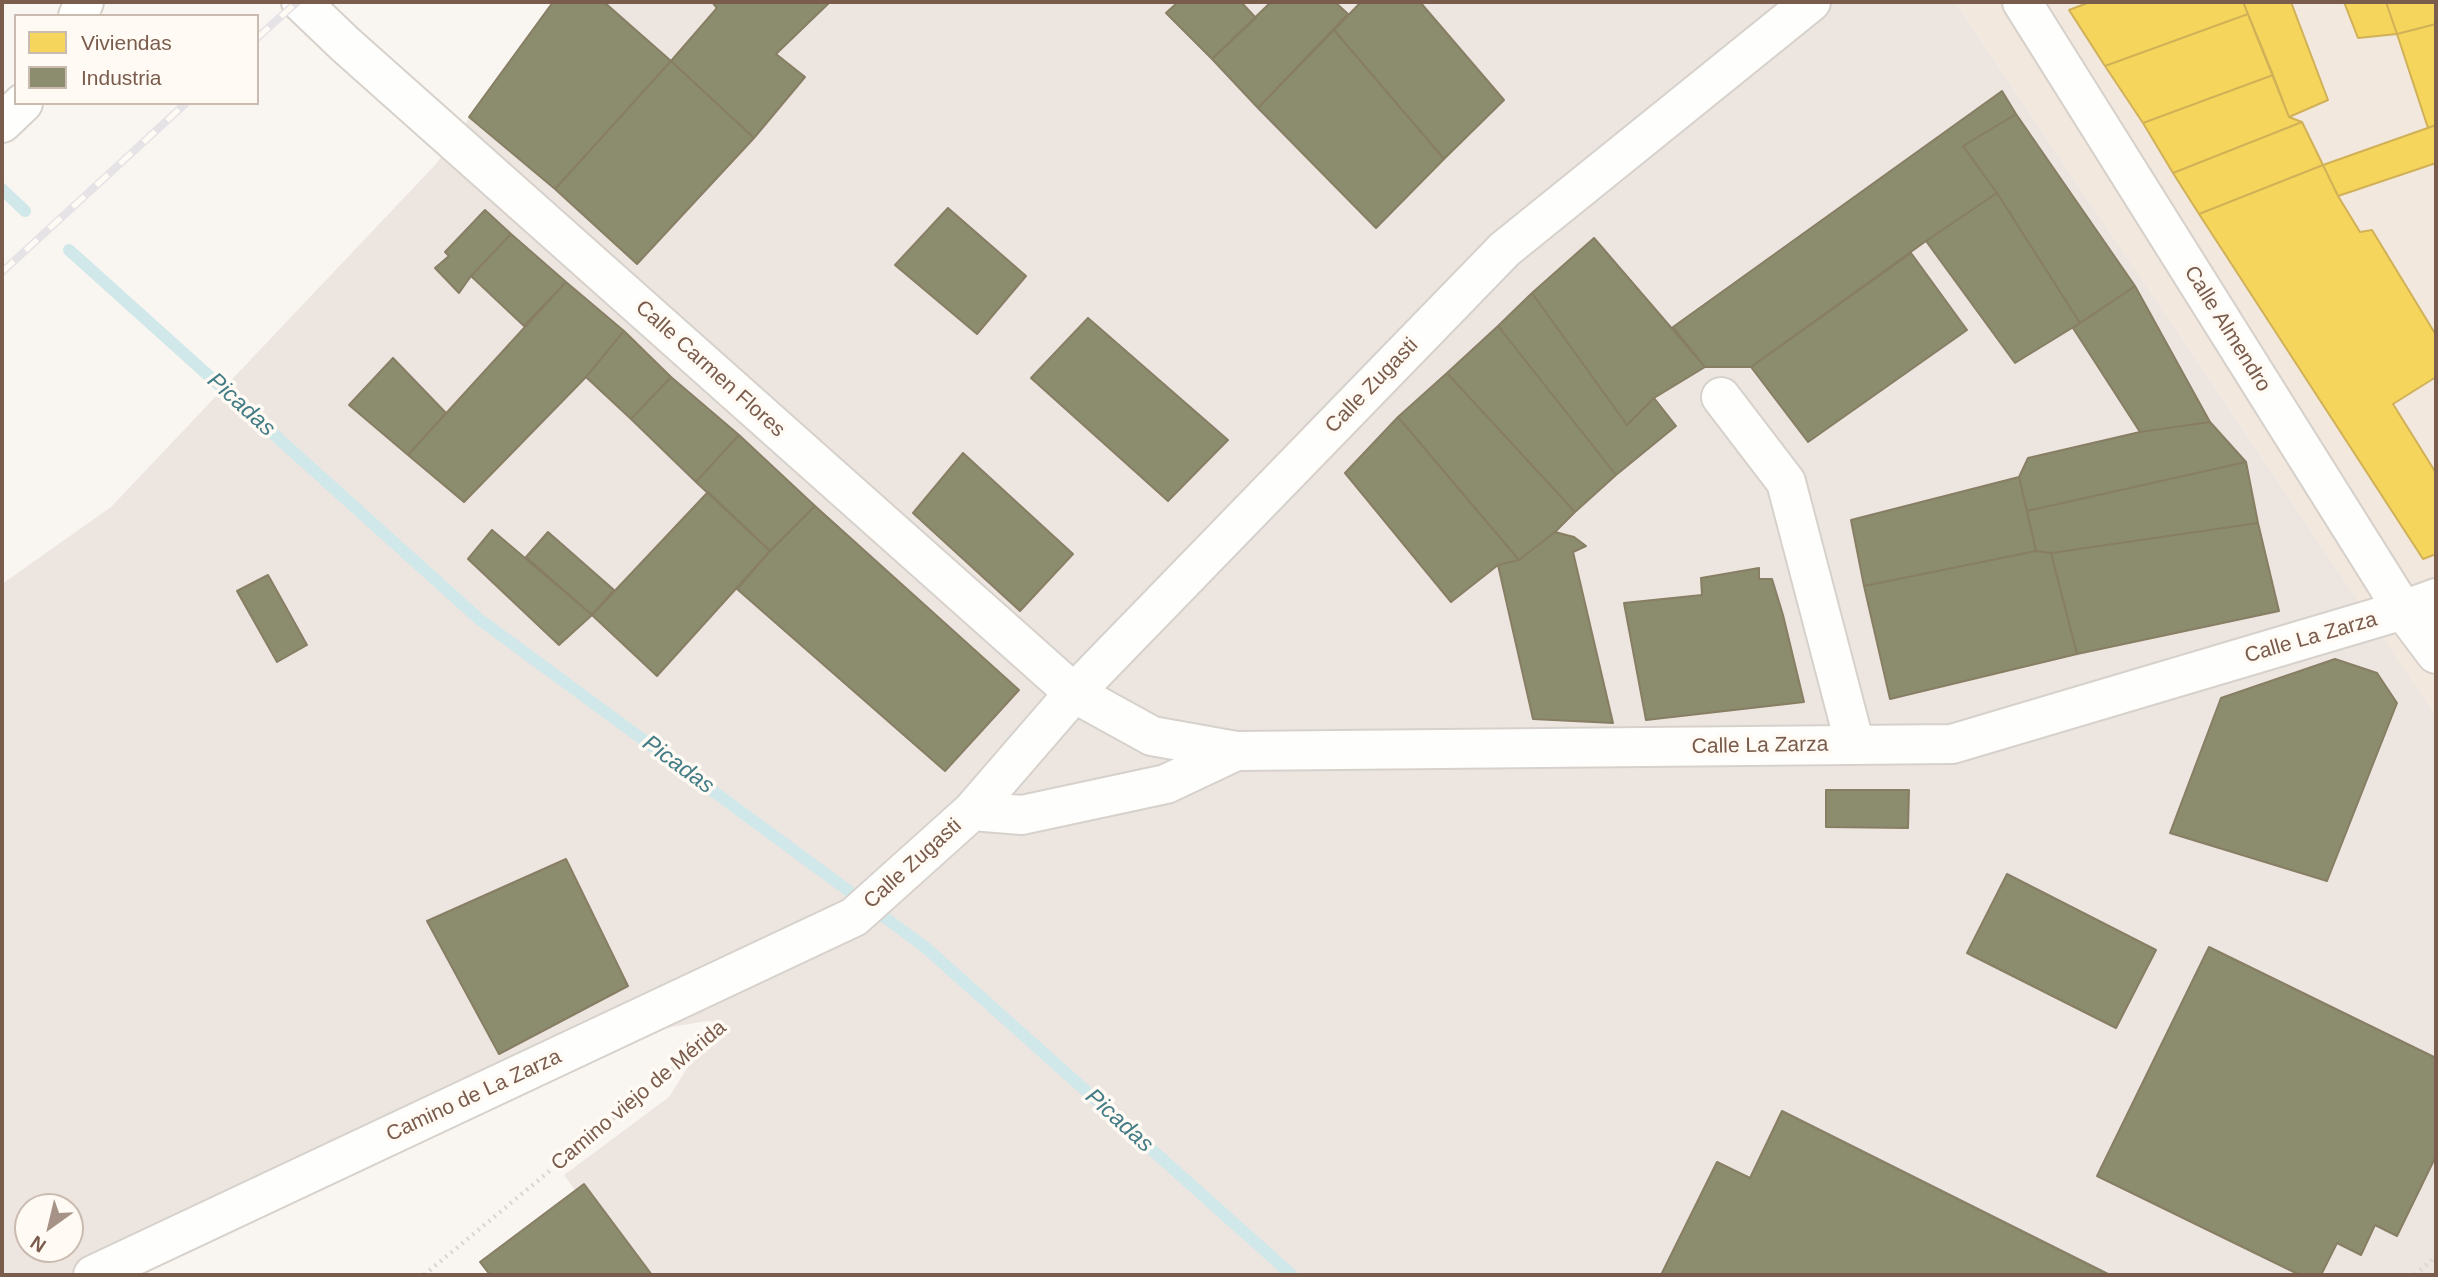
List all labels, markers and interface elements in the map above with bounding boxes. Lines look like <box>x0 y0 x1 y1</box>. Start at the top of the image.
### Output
legend <box>14 14 259 105</box>
text: Viviendas <box>81 31 172 54</box>
text: Industria <box>81 66 162 89</box>
street label: Calle Almendro <box>2178 261 2276 397</box>
street label: Calle Carmen Flores <box>630 295 790 443</box>
street label: Calle Zugasti <box>1320 333 1424 439</box>
water label: Picadas <box>201 367 281 443</box>
street label: Calle La Zarza <box>2242 607 2380 669</box>
water label: Picadas <box>637 730 719 800</box>
street label: Calle La Zarza <box>1692 732 1828 760</box>
street label: Calle Zugasti <box>859 814 967 914</box>
street label: Camino viejo de Mérida <box>546 1015 732 1177</box>
street label: Camino de La Zarza <box>382 1044 566 1148</box>
water label: Picadas <box>1079 1083 1159 1159</box>
north arrow <box>14 1193 84 1263</box>
text: N <box>27 1232 50 1257</box>

